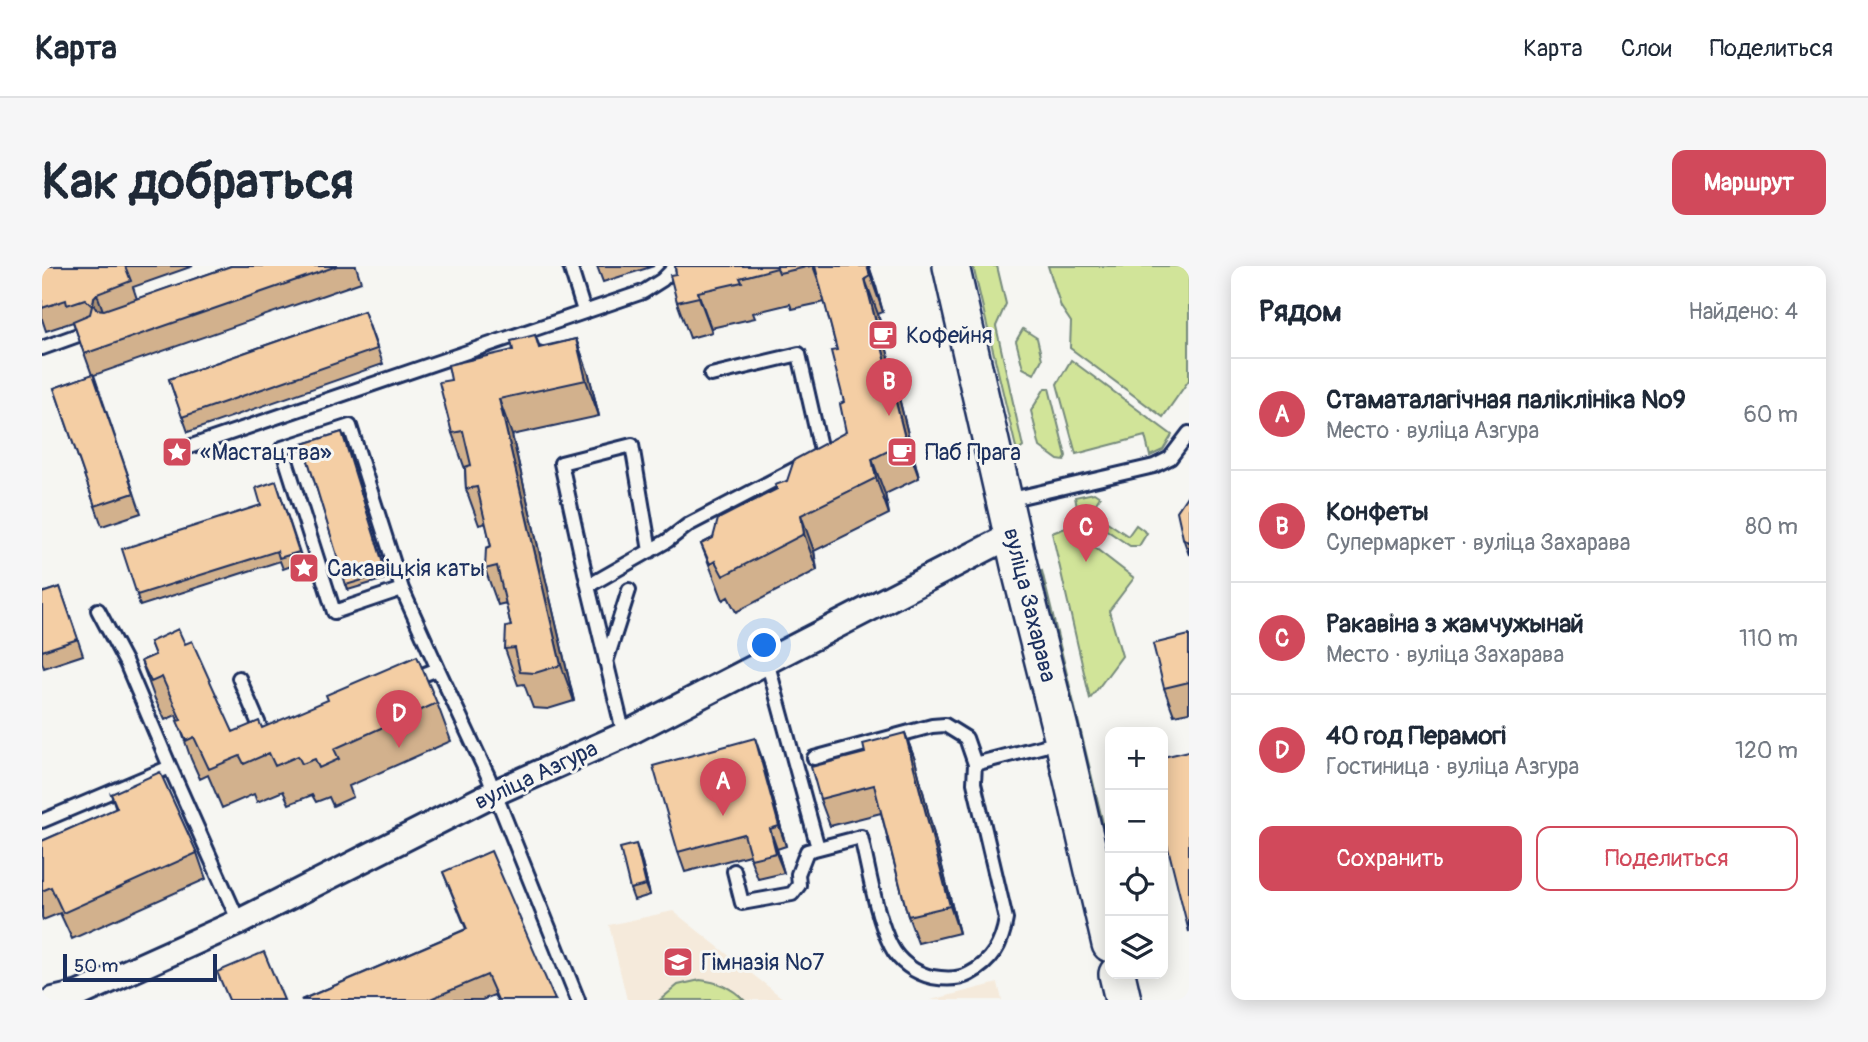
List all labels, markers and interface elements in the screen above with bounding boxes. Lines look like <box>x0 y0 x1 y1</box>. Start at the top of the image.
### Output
text: Карта <box>35 28 117 69</box>
text: Карта <box>1523 34 1583 63</box>
text: Слои <box>1621 34 1672 63</box>
text: Поделиться <box>1710 34 1833 63</box>
button: Маршрут <box>1672 150 1826 215</box>
text: Как добраться <box>42 152 354 213</box>
text: Рядом <box>1259 293 1342 330</box>
text: Найдено: 4 <box>1688 297 1798 326</box>
cafe icon: Кофейня <box>866 318 900 352</box>
place label: Кофейня <box>906 321 992 350</box>
pin: B <box>866 358 912 416</box>
text: Стаматалагічная паліклініка №9 <box>1326 384 1686 416</box>
text: A <box>1275 400 1289 429</box>
text: 60 m <box>1743 400 1798 429</box>
text: Место · вуліца Азгура <box>1326 416 1539 445</box>
place icon: «Мастацтва» <box>160 435 194 469</box>
cafe icon: Паб Прага <box>885 435 919 469</box>
place label: «Мастацтва» <box>200 438 332 467</box>
place label: Паб Прага <box>925 438 1021 467</box>
text: Конфеты <box>1326 496 1429 528</box>
pin: C <box>1063 504 1109 562</box>
text: B <box>1275 512 1289 541</box>
text: 80 m <box>1745 512 1798 541</box>
street label: вуліца Захарава <box>997 525 1063 685</box>
text: Супермаркет · вуліца Захарава <box>1326 528 1630 557</box>
place icon: Сакавіцкія каты <box>287 551 321 585</box>
place label: Сакавіцкія каты <box>327 554 485 583</box>
text: Ракавіна з жамчужынай <box>1326 608 1584 640</box>
text: C <box>1275 624 1289 653</box>
text: 110 m <box>1739 624 1798 653</box>
your location <box>747 628 781 662</box>
text: Место · вуліца Захарава <box>1326 640 1564 669</box>
pin: D <box>376 690 422 748</box>
text: 40 год Перамогі <box>1326 720 1506 752</box>
map controls <box>1105 727 1168 979</box>
button: + <box>1105 727 1168 790</box>
street label: вуліца Азгура <box>470 734 602 816</box>
text: D <box>1275 736 1289 765</box>
text: 120 m <box>1735 736 1798 765</box>
text: Гостиница · вуліца Азгура <box>1326 752 1579 781</box>
pin: A <box>700 758 746 816</box>
button: − <box>1105 790 1168 853</box>
button: Сохранить <box>1259 826 1522 891</box>
button: Поделиться <box>1536 826 1798 891</box>
button: locate <box>1105 853 1168 916</box>
button: layers <box>1105 916 1168 979</box>
school or university icon: Гімназія №7 <box>661 945 695 979</box>
place label: Гімназія №7 <box>701 948 825 977</box>
scale bar <box>63 951 217 983</box>
text: 50 m <box>74 954 118 978</box>

